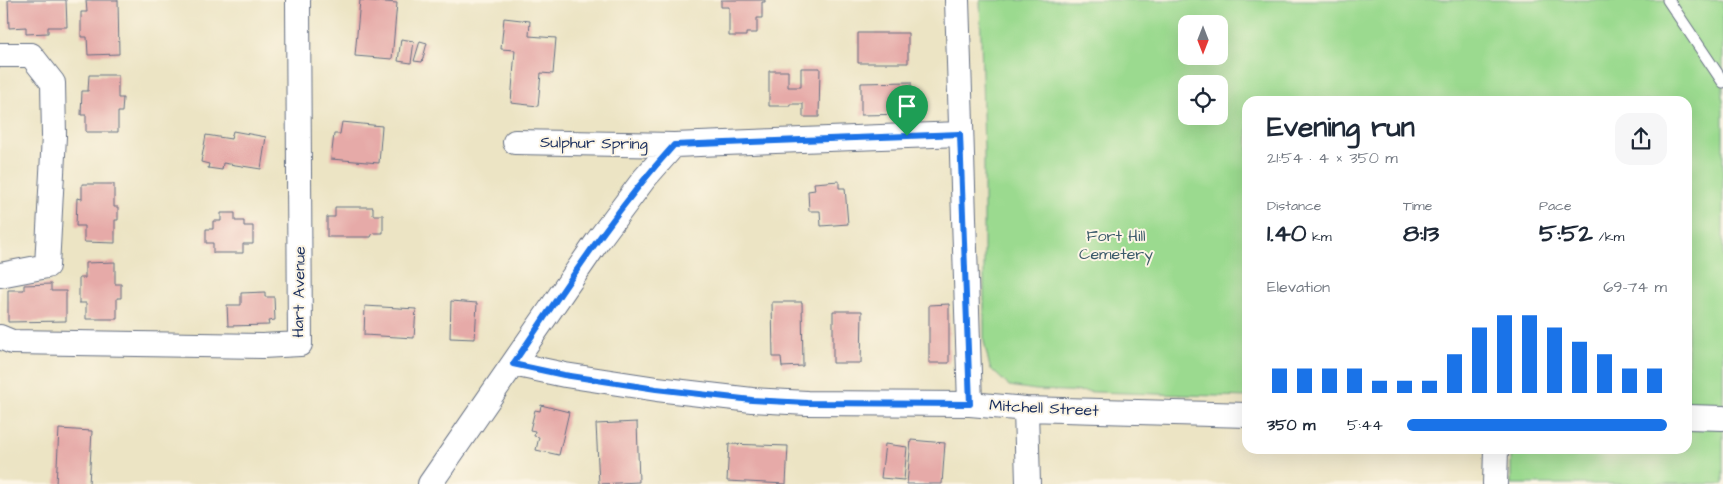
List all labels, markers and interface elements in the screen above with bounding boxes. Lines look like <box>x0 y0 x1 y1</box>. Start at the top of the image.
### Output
north arrow <box>1178 15 1228 65</box>
map controls <box>1178 15 1228 125</box>
button: locate <box>1178 75 1228 125</box>
pin <box>886 85 928 136</box>
icon: arrive <box>893 92 921 120</box>
text: Evening run <box>1267 108 1415 147</box>
button: share <box>1615 113 1667 165</box>
street label: Sulphur Spring <box>540 131 648 156</box>
text: 21:54 · 4 × 350 m <box>1267 147 1398 169</box>
text: Distance <box>1267 196 1321 216</box>
text: Time <box>1403 196 1432 216</box>
text: Pace <box>1539 196 1571 216</box>
text: 1.40 <box>1267 216 1307 251</box>
text: 8:13 <box>1403 216 1439 251</box>
text: 5:52 <box>1539 216 1593 251</box>
park label: Fort Hill Cemetery <box>1079 225 1153 266</box>
text: km <box>1307 227 1332 247</box>
text: /km <box>1593 227 1624 247</box>
street label: Hart Avenue <box>287 246 311 338</box>
text: Elevation <box>1267 276 1330 298</box>
text: 69–74 m <box>1603 276 1667 298</box>
street label: Mitchell Street <box>989 394 1100 422</box>
text: 350 m <box>1267 414 1315 436</box>
text: 5:44 <box>1347 414 1383 436</box>

